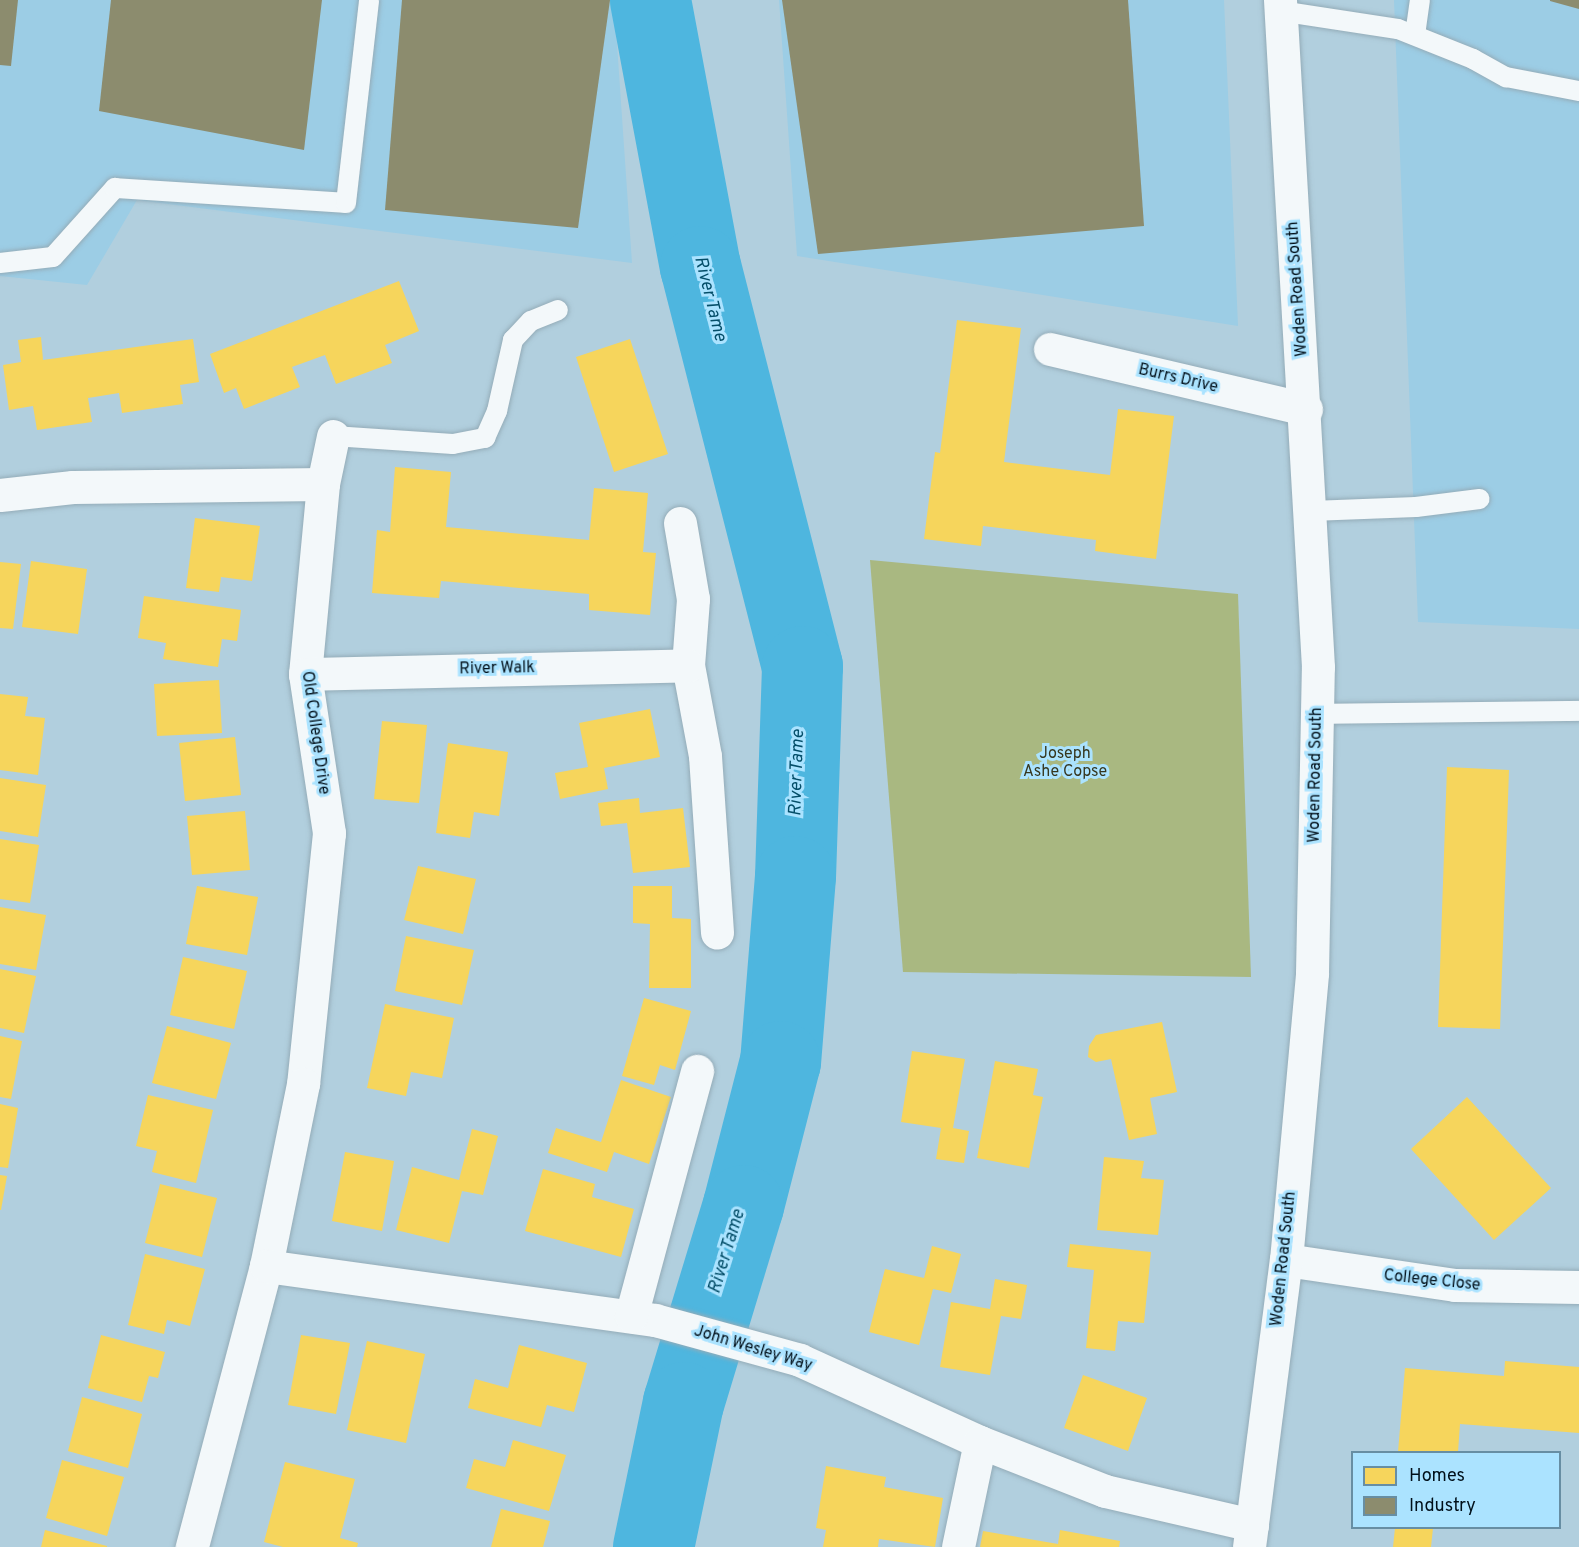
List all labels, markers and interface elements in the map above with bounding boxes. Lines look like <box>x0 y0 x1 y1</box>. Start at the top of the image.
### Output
street label: Woden Road South <box>1284 221 1312 357</box>
water label: River Tame <box>688 254 730 344</box>
street label: Burrs Drive <box>1136 361 1220 397</box>
street label: River Walk <box>459 659 535 679</box>
street label: Old College Drive <box>297 670 333 796</box>
street label: Woden Road South <box>1305 707 1327 843</box>
water label: River Tame <box>786 729 810 817</box>
park label: Joseph Ashe Copse <box>1023 744 1107 782</box>
street label: Woden Road South <box>1267 1191 1301 1327</box>
water label: River Tame <box>705 1207 751 1297</box>
street label: College Close <box>1383 1266 1481 1296</box>
street label: John Wesley Way <box>691 1322 815 1376</box>
legend <box>1351 1451 1561 1529</box>
text: Homes <box>1409 1465 1465 1488</box>
text: Industry <box>1409 1495 1476 1518</box>

